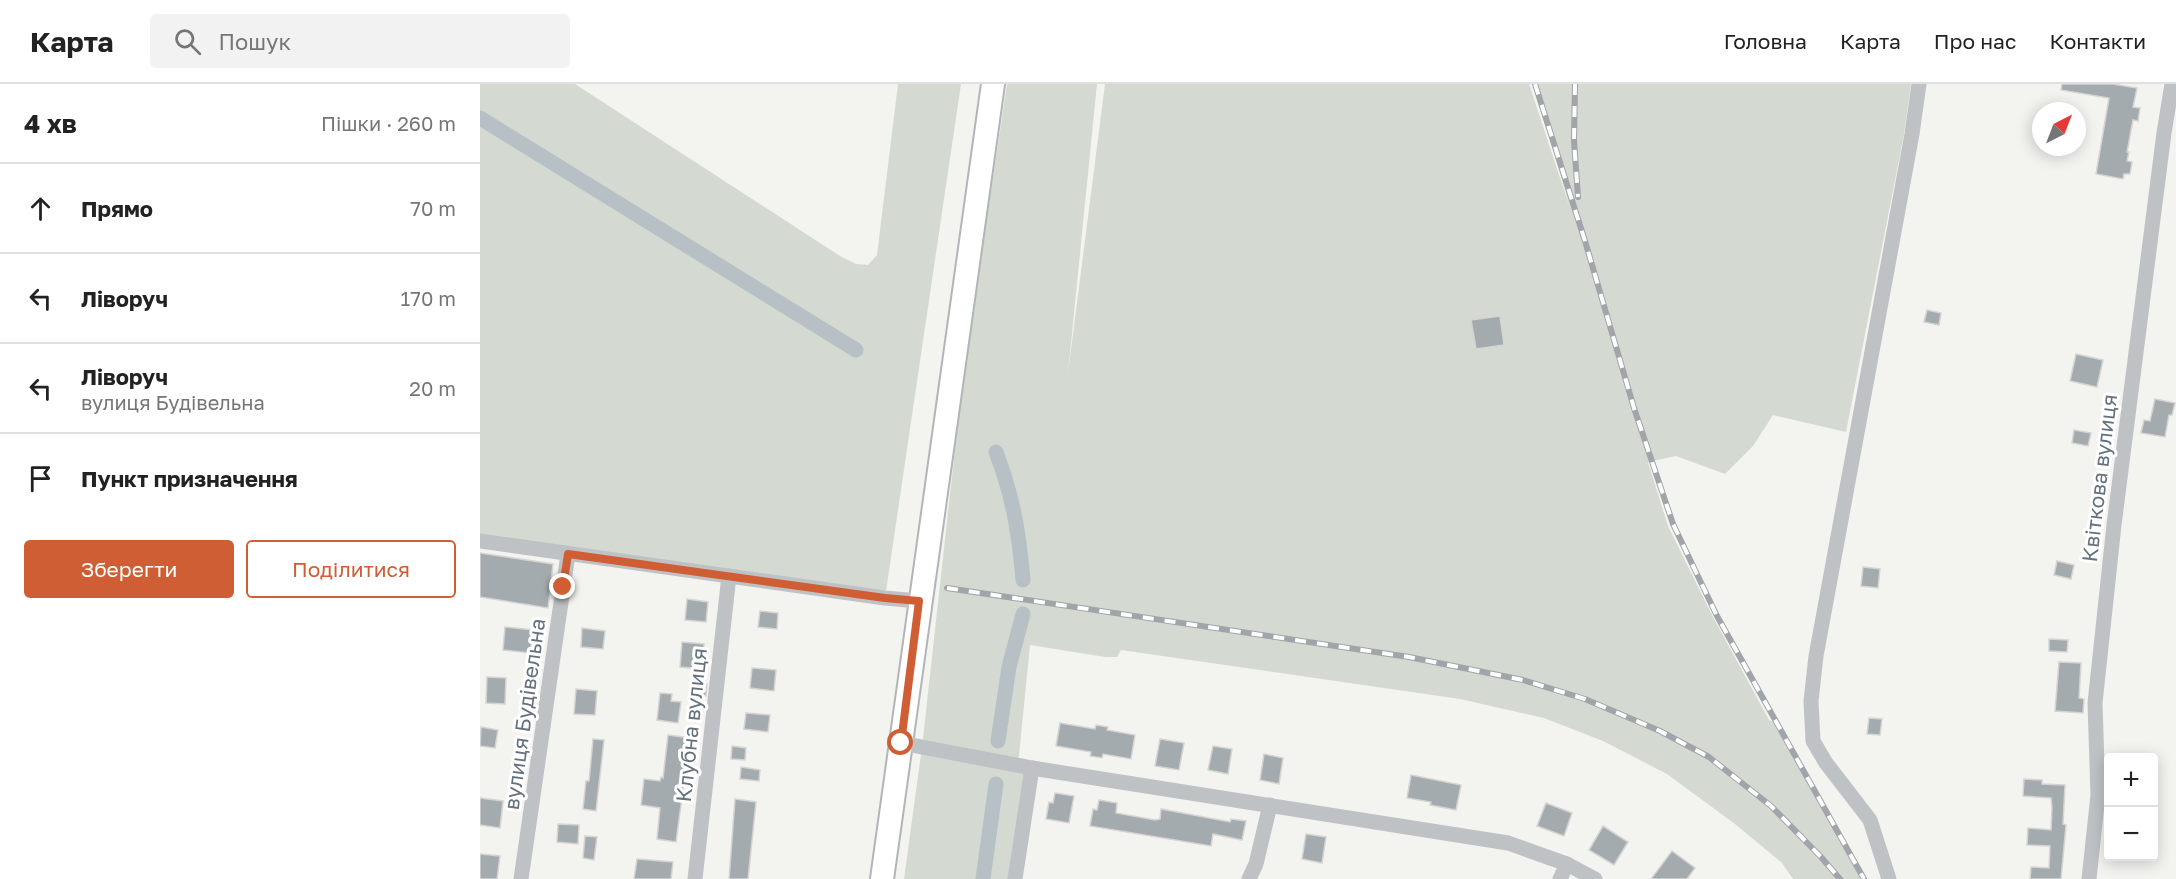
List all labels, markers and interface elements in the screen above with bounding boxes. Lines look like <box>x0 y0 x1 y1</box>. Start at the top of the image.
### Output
search box <box>150 14 570 68</box>
text: Карта <box>30 25 114 58</box>
icon: search <box>171 25 204 58</box>
text: Пошук <box>219 28 291 55</box>
text: Головна <box>1724 28 1807 54</box>
text: Карта <box>1840 28 1901 54</box>
text: Про нас <box>1934 28 2016 54</box>
text: Контакти <box>2049 28 2146 54</box>
north arrow <box>2032 102 2086 156</box>
text: 4 хв <box>24 108 77 139</box>
text: Пішки · 260 m <box>321 111 456 135</box>
icon: ahead <box>24 192 57 225</box>
text: Прямо <box>81 195 153 222</box>
text: 70 m <box>410 196 456 220</box>
icon: left <box>24 282 57 315</box>
text: Ліворуч <box>81 285 168 312</box>
text: 170 m <box>401 286 456 310</box>
text: Ліворуч <box>81 363 168 390</box>
icon: left <box>24 372 57 405</box>
text: 20 m <box>409 376 456 400</box>
text: вулиця Будівельна <box>81 390 265 414</box>
street label: Квіткова вулиця <box>2076 393 2122 563</box>
icon: arrive <box>24 462 57 495</box>
text: Пункт призначення <box>81 465 298 492</box>
button: Зберегти <box>24 540 234 598</box>
button: Поділитися <box>246 540 456 598</box>
route end <box>549 573 575 599</box>
street label: вулиця Будівельна <box>498 617 550 811</box>
street label: Клубна вулиця <box>670 647 712 803</box>
route start <box>887 729 913 755</box>
map controls <box>2104 753 2158 861</box>
button: + <box>2104 753 2158 807</box>
button: − <box>2104 807 2158 861</box>

